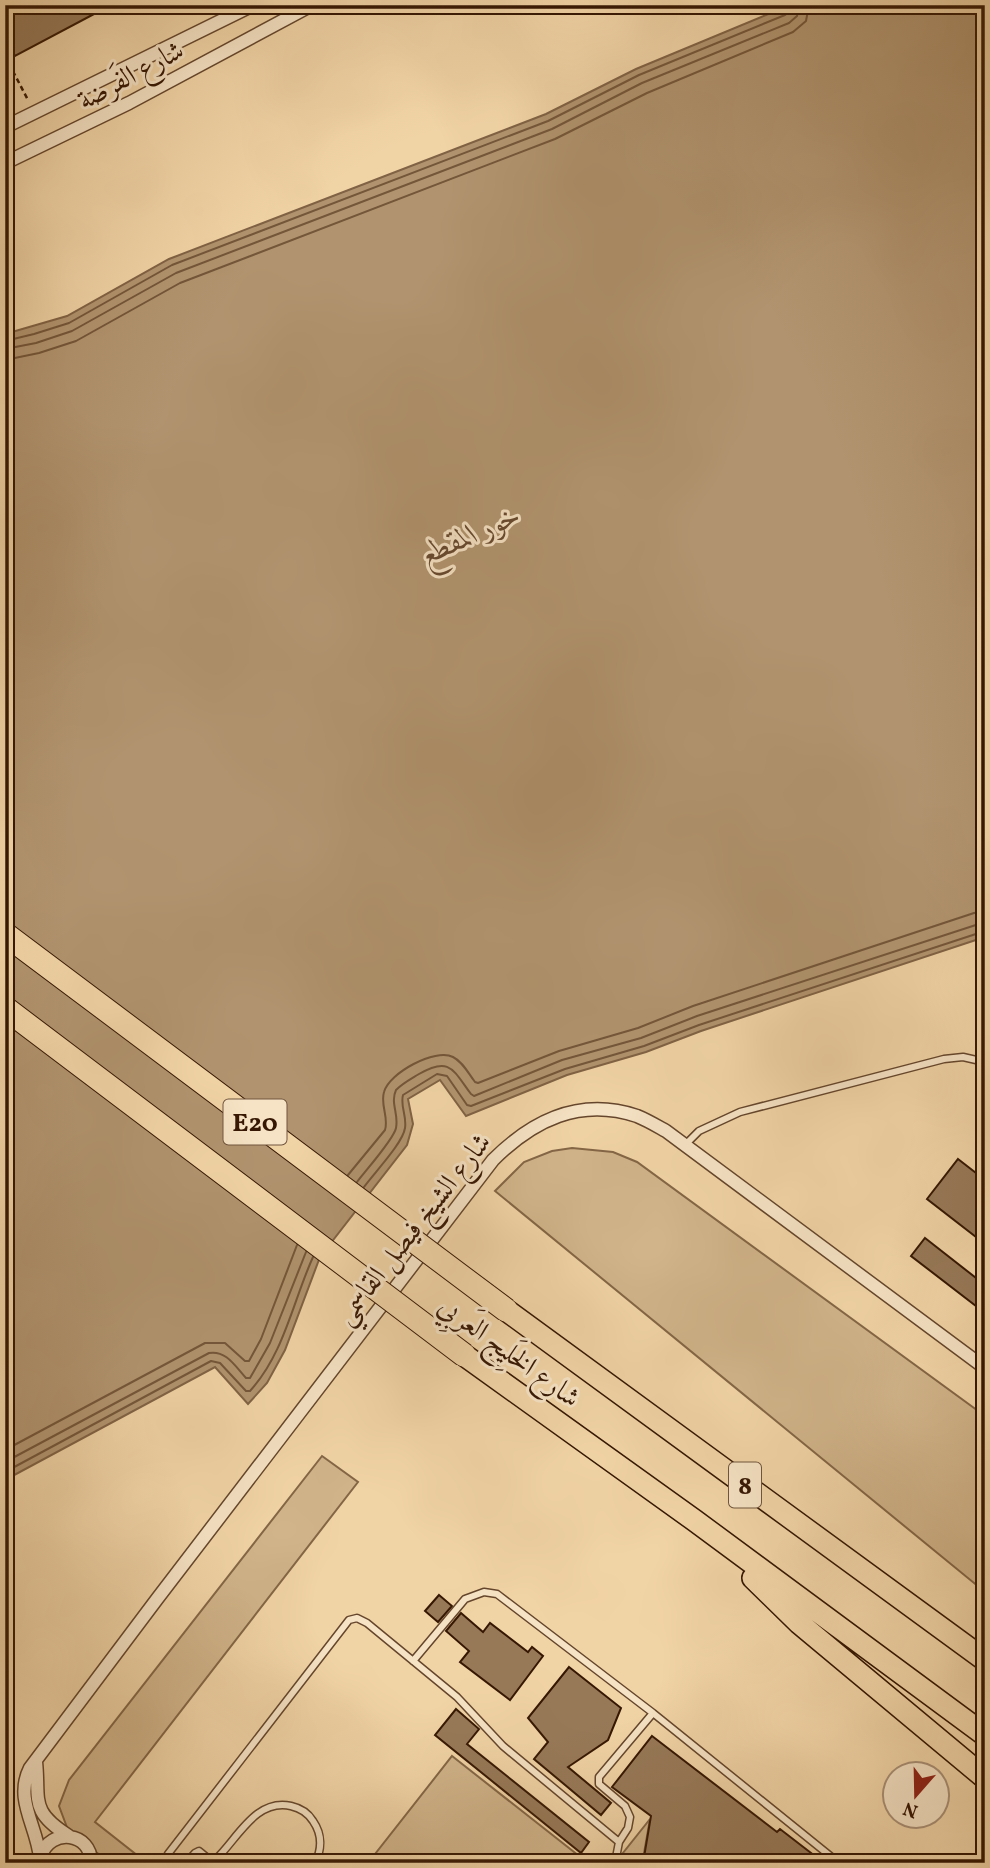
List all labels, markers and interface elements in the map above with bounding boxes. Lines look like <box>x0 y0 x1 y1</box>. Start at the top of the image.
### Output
street label: شارع الفَرضة <box>70 29 192 122</box>
water label: خور المقطع <box>413 495 530 580</box>
road number: E20 <box>224 1100 286 1144</box>
street label: شارع الشيخ فيصل القاسمي <box>326 1125 505 1337</box>
street label: شارع الخَلِيج العَربِي <box>427 1286 590 1421</box>
road number: 8 <box>729 1462 761 1508</box>
north arrow <box>881 1759 951 1829</box>
text: N <box>900 1794 922 1824</box>

